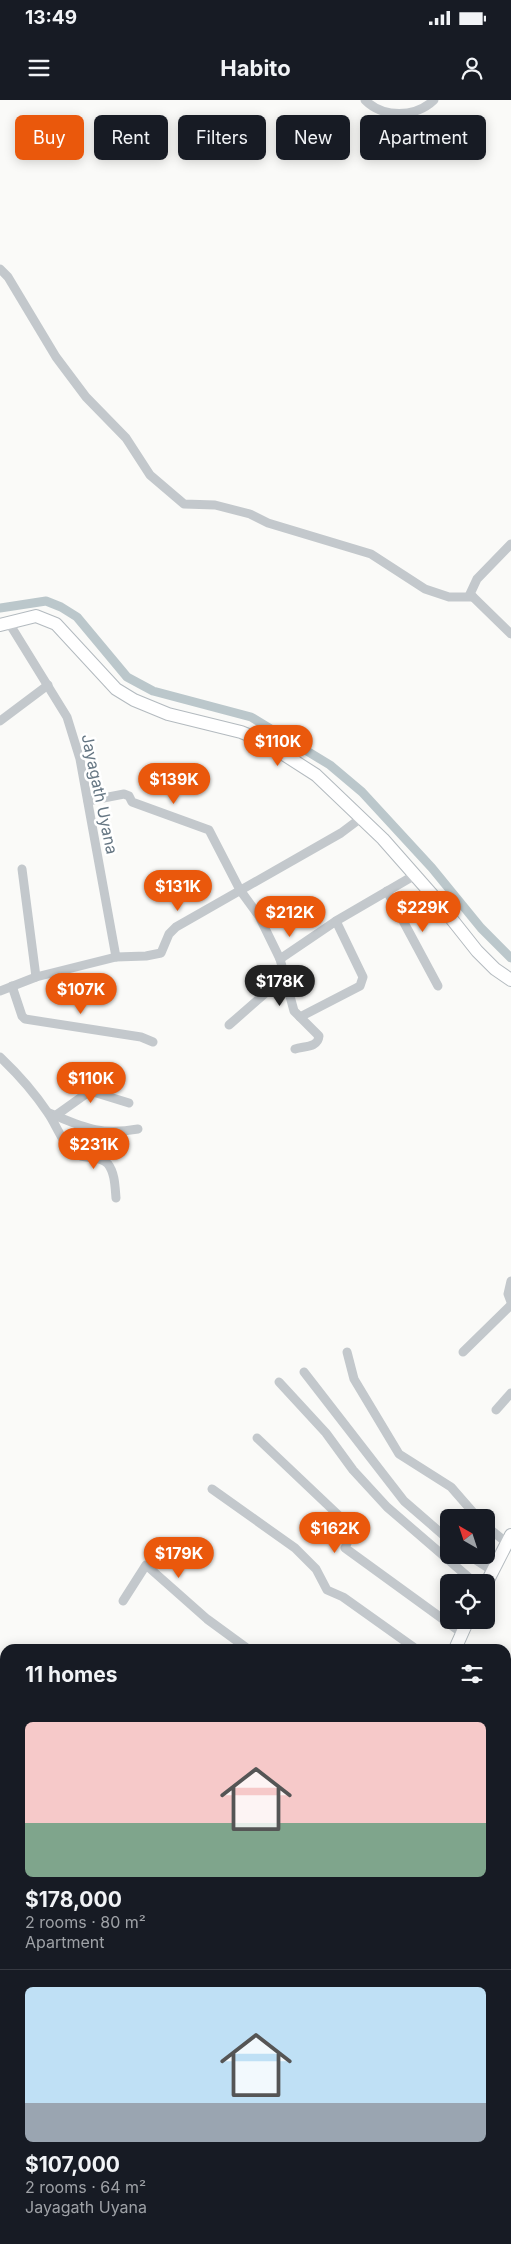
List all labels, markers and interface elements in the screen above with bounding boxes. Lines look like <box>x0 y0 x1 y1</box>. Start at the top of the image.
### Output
text: 13:49 <box>25 6 77 29</box>
icon: menu <box>25 54 53 82</box>
icon: person <box>458 54 486 82</box>
text: Habito <box>220 55 291 81</box>
chip: Buy <box>15 115 84 160</box>
chip: Rent <box>94 115 168 160</box>
chip: Filters <box>178 115 266 160</box>
chip: New <box>276 115 350 160</box>
chip: Apartment <box>360 115 486 160</box>
pin: $110K <box>243 724 313 767</box>
text: $110K <box>255 731 301 751</box>
street label: Jayagath Uyana <box>78 732 122 856</box>
pin: $139K <box>139 762 209 805</box>
text: $139K <box>149 769 199 789</box>
pin: $131K <box>143 870 213 912</box>
text: $131K <box>155 876 201 896</box>
pin: $229K <box>388 890 458 933</box>
pin: $212K <box>255 896 325 938</box>
text: $229K <box>397 897 449 917</box>
text: $212K <box>265 902 315 922</box>
pin: $178K <box>245 964 315 1007</box>
text: $178K <box>256 971 304 991</box>
pin: $107K <box>46 972 116 1015</box>
text: $107K <box>57 979 105 999</box>
pin: $110K <box>56 1062 126 1104</box>
text: $110K <box>68 1068 114 1088</box>
pin: $231K <box>59 1128 129 1170</box>
text: $231K <box>69 1134 119 1154</box>
north arrow <box>440 1509 495 1564</box>
map controls <box>440 1509 495 1629</box>
pin: $162K <box>300 1512 370 1554</box>
text: $162K <box>310 1518 360 1538</box>
pin: $179K <box>144 1536 214 1579</box>
text: $179K <box>155 1543 203 1563</box>
button: locate <box>440 1574 495 1629</box>
icon: filters <box>458 1660 486 1688</box>
text: 11 homes <box>25 1662 117 1687</box>
icon: home <box>211 1754 301 1844</box>
text: $178,000 <box>25 1887 122 1912</box>
text: 2 rooms · 80 m² <box>25 1912 146 1932</box>
text: Apartment <box>25 1932 105 1952</box>
icon: home <box>211 2020 301 2110</box>
text: $107,000 <box>25 2152 120 2177</box>
text: 2 rooms · 64 m² <box>25 2177 146 2197</box>
text: Jayagath Uyana <box>25 2197 147 2217</box>

